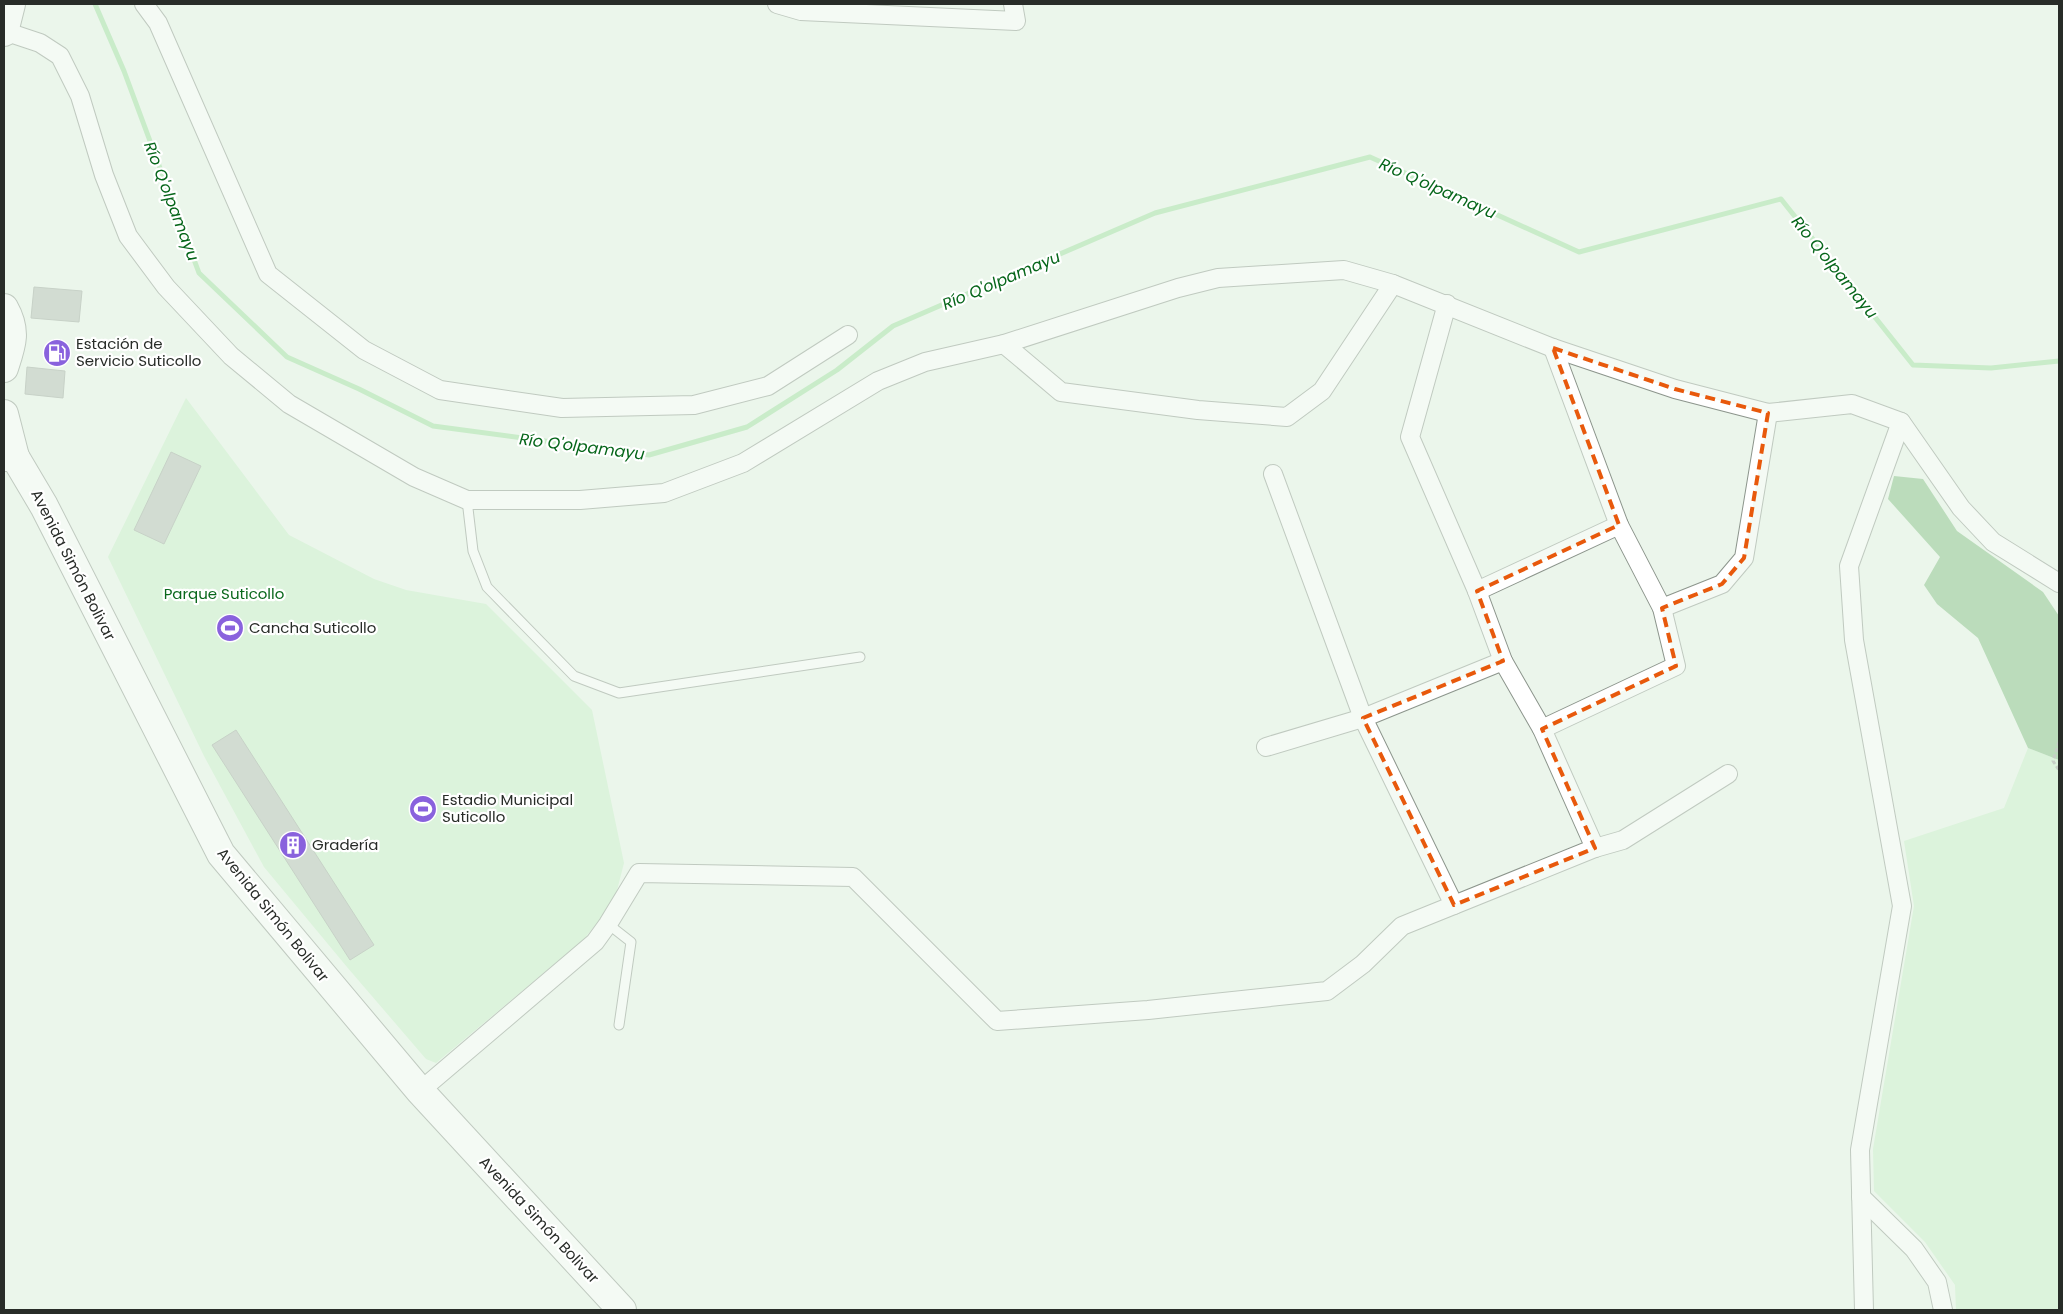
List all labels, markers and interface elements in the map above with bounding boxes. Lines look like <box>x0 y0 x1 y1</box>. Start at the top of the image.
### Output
water label: Río Q'olpamayu <box>138 138 205 264</box>
water label: Río Q'olpamayu <box>1375 152 1500 225</box>
water label: Río Q'olpamayu <box>1786 211 1883 324</box>
water label: Río Q'olpamayu <box>939 245 1064 316</box>
place label: Estación de Servicio Suticollo <box>76 333 201 371</box>
fuel station icon: Estación de Servicio Suticollo <box>42 338 72 368</box>
water label: Río Q'olpamayu <box>518 427 646 466</box>
street label: Avenida Simón Bolivar <box>26 486 121 644</box>
park label: Parque Suticollo <box>164 583 284 604</box>
sports icon: Cancha Suticollo <box>215 613 245 643</box>
place label: Cancha Suticollo <box>249 617 376 638</box>
place label: Estadio Municipal Suticollo <box>442 789 573 827</box>
sports icon: Estadio Municipal Suticollo <box>408 794 438 824</box>
building icon: Gradería <box>278 830 308 860</box>
place label: Gradería <box>312 834 378 855</box>
street label: Avenida Simón Bolivar <box>213 843 334 986</box>
street label: Avenida Simón Bolivar <box>475 1151 604 1288</box>

